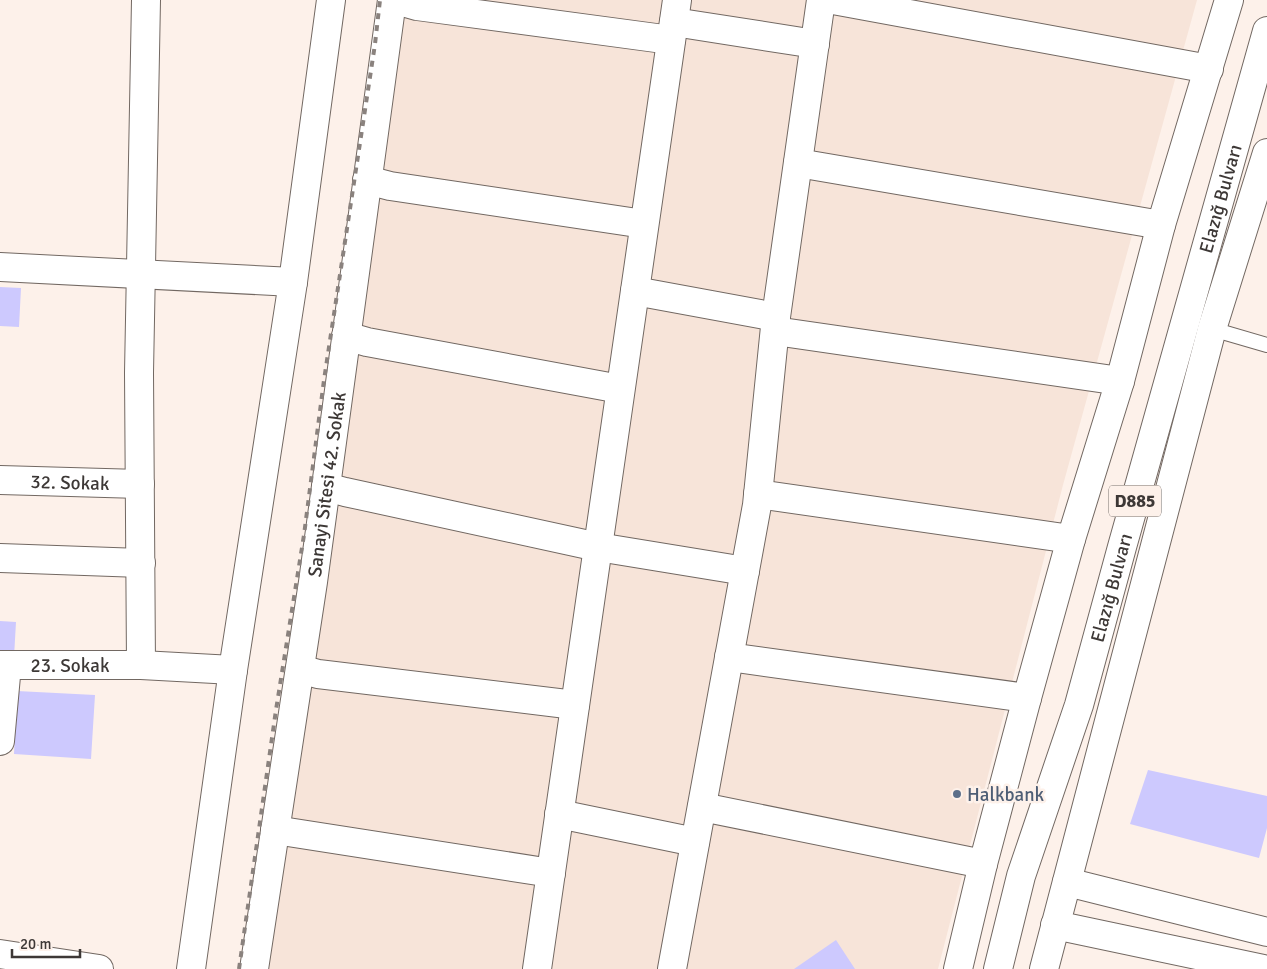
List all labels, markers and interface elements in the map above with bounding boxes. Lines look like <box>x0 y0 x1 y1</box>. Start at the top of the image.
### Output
street label: Elazığ Bulvarı <box>1194 142 1248 256</box>
street label: Sanayi Sitesi 42. Sokak <box>303 390 352 579</box>
street label: 32. Sokak <box>30 470 110 496</box>
road number: D885 <box>1109 486 1161 516</box>
street label: Elazığ Bulvarı <box>1086 531 1138 645</box>
street label: 23. Sokak <box>31 654 110 678</box>
place label: Halkbank <box>967 783 1045 807</box>
marker: Halkbank <box>951 788 963 800</box>
scale bar <box>12 926 80 958</box>
text: 20 m <box>20 935 51 953</box>

